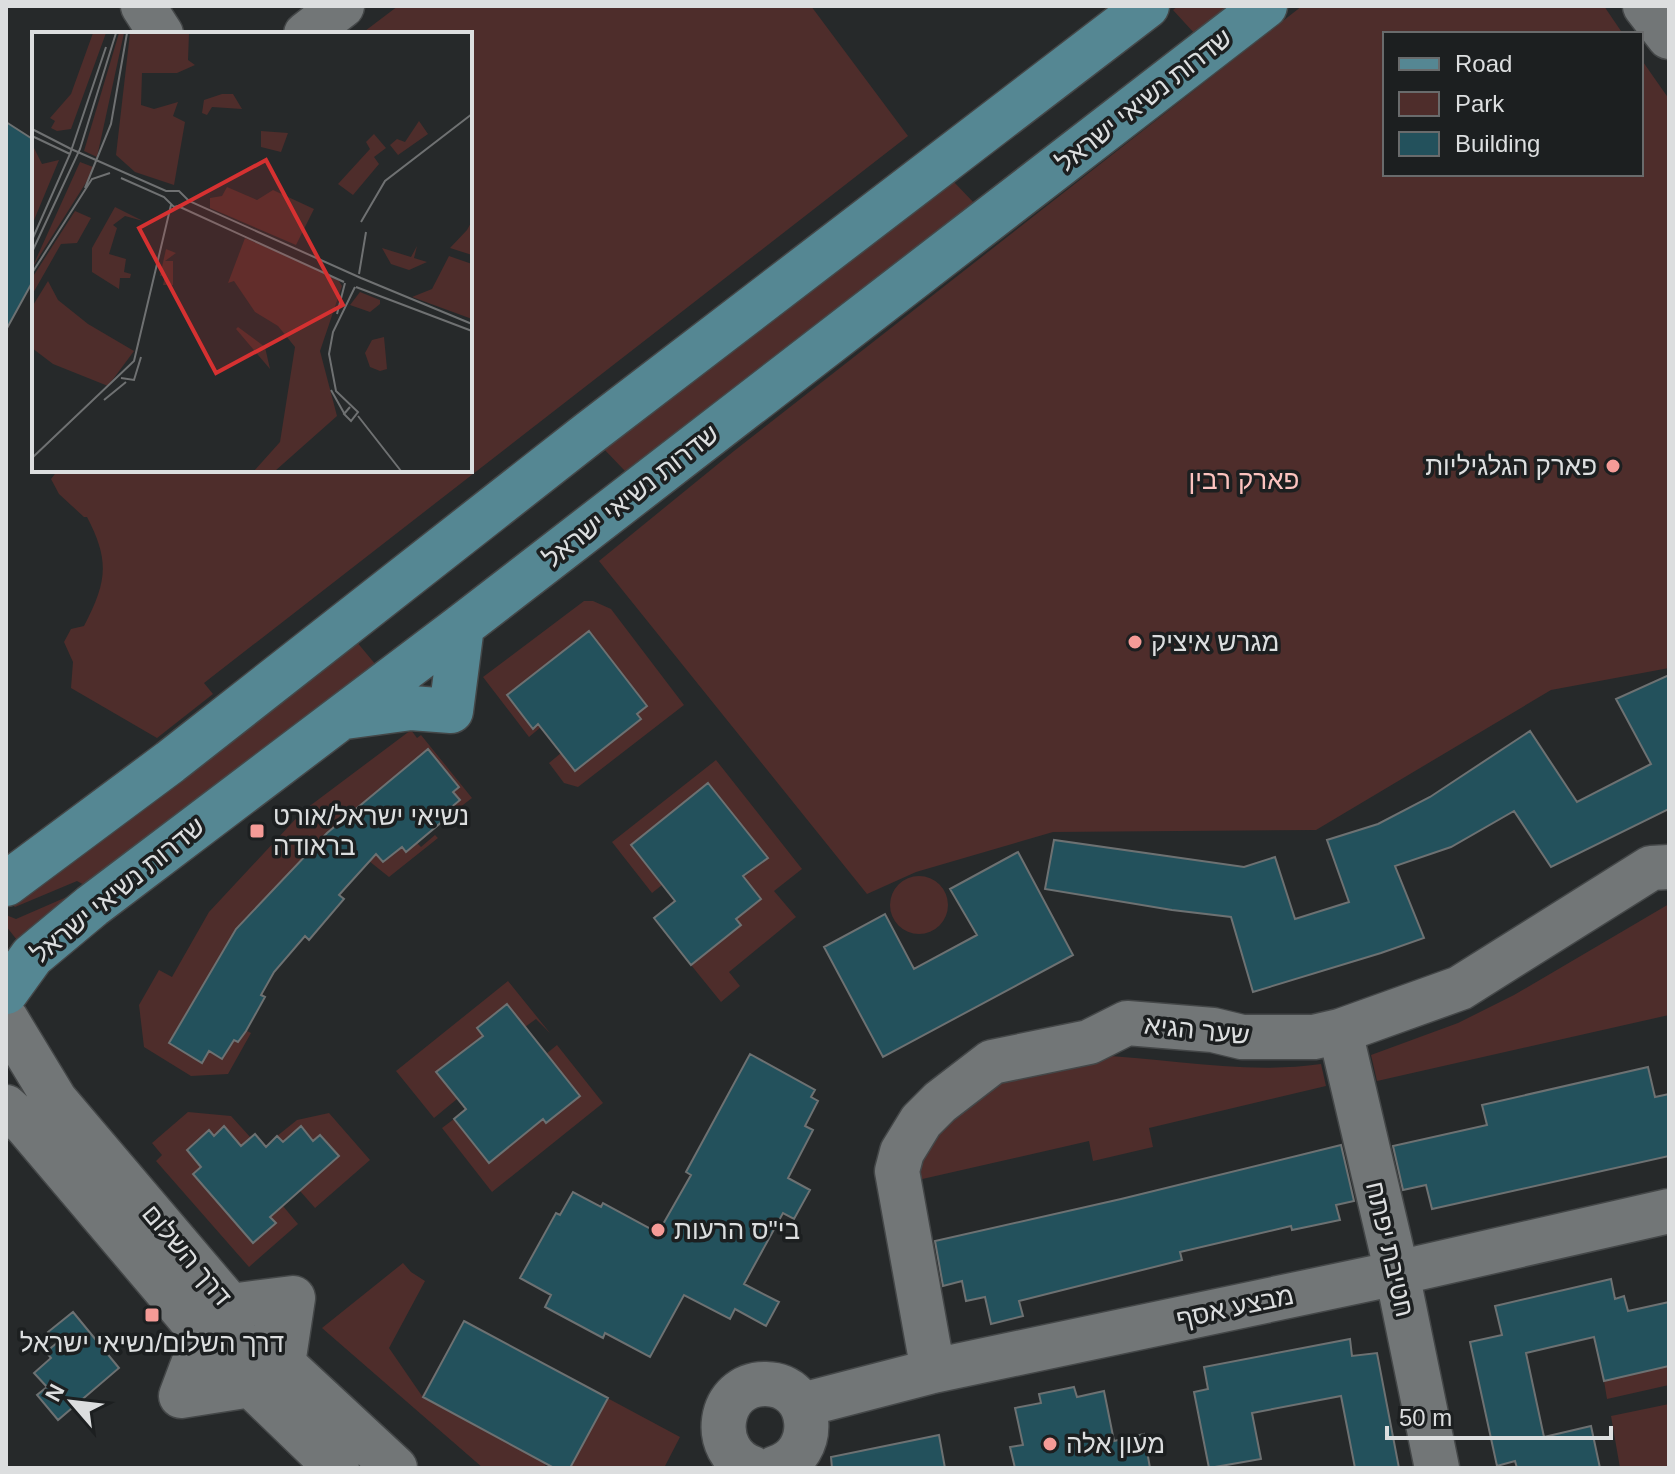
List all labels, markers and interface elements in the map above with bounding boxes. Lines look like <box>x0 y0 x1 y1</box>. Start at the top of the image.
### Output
street label: שדרות נשיאי ישראל <box>1050 22 1238 178</box>
inset map <box>32 32 472 472</box>
legend <box>1383 32 1643 176</box>
text: Road <box>1455 50 1512 77</box>
text: Park <box>1455 90 1505 117</box>
text: Building <box>1455 130 1540 157</box>
street label: שדרות נשיאי ישראל <box>537 418 725 574</box>
place label: פארק הגלגיליות <box>1425 451 1597 481</box>
marker: פארק הגלגיליות <box>1604 457 1622 475</box>
park label: פארק רבין <box>1189 465 1299 495</box>
place label: מגרש איציק <box>1151 627 1279 657</box>
marker: מגרש איציק <box>1126 633 1144 651</box>
place label: נשיאי ישראל/אורט בראודה <box>273 801 469 861</box>
street label: שדרות נשיאי ישראל <box>25 811 211 969</box>
marker: נשיאי ישראל/אורט בראודה <box>248 822 266 840</box>
street label: שער הגיא <box>1143 1010 1251 1050</box>
street label: חטיבת יפתח <box>1360 1178 1420 1320</box>
street label: דרך השלום <box>136 1199 238 1311</box>
place label: בי"ס הרעות <box>674 1215 800 1245</box>
marker: בי"ס הרעות <box>649 1221 667 1239</box>
street label: מבצע אסף <box>1174 1280 1296 1334</box>
marker: דרך השלום/נשיאי ישראל <box>143 1306 161 1324</box>
place label: דרך השלום/נשיאי ישראל <box>20 1328 284 1358</box>
north arrow <box>32 1362 112 1442</box>
text: N <box>40 1380 70 1406</box>
scale bar <box>1387 1390 1611 1440</box>
text: 50 m <box>1399 1404 1452 1431</box>
place label: מעון אלה <box>1066 1429 1165 1459</box>
marker: מעון אלה <box>1041 1435 1059 1453</box>

